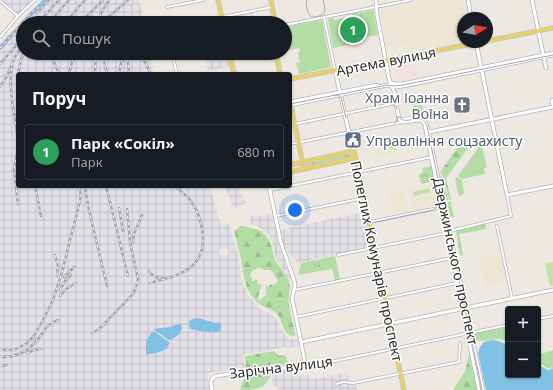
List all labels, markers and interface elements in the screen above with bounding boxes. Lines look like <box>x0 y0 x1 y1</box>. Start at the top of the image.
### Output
north arrow <box>457 12 493 48</box>
pin: 1 <box>340 15 366 45</box>
search box <box>16 16 292 60</box>
icon: search <box>30 27 52 49</box>
text: Пошук <box>62 28 111 48</box>
street label: Артема вулиця <box>334 42 438 80</box>
text: Поруч <box>32 87 86 110</box>
place label: Храм Іоанна Воїна <box>365 88 449 123</box>
church icon: Храм Іоанна Воїна <box>452 95 472 115</box>
public building icon: Управління соцзахисту <box>343 130 363 150</box>
place label: Управління соцзахисту <box>366 131 523 150</box>
text: Парк «Сокіл» <box>71 133 175 153</box>
text: 1 <box>42 143 50 161</box>
text: 680 m <box>237 143 275 161</box>
text: Парк <box>71 153 103 171</box>
street label: Полеглих Комунарів проспект <box>346 159 408 364</box>
street label: Дзержинського проспект <box>429 175 483 347</box>
your location <box>285 200 305 220</box>
map controls <box>505 306 541 378</box>
button: + <box>505 306 541 342</box>
button: − <box>505 342 541 378</box>
street label: Зарічна вулиця <box>228 351 334 383</box>

